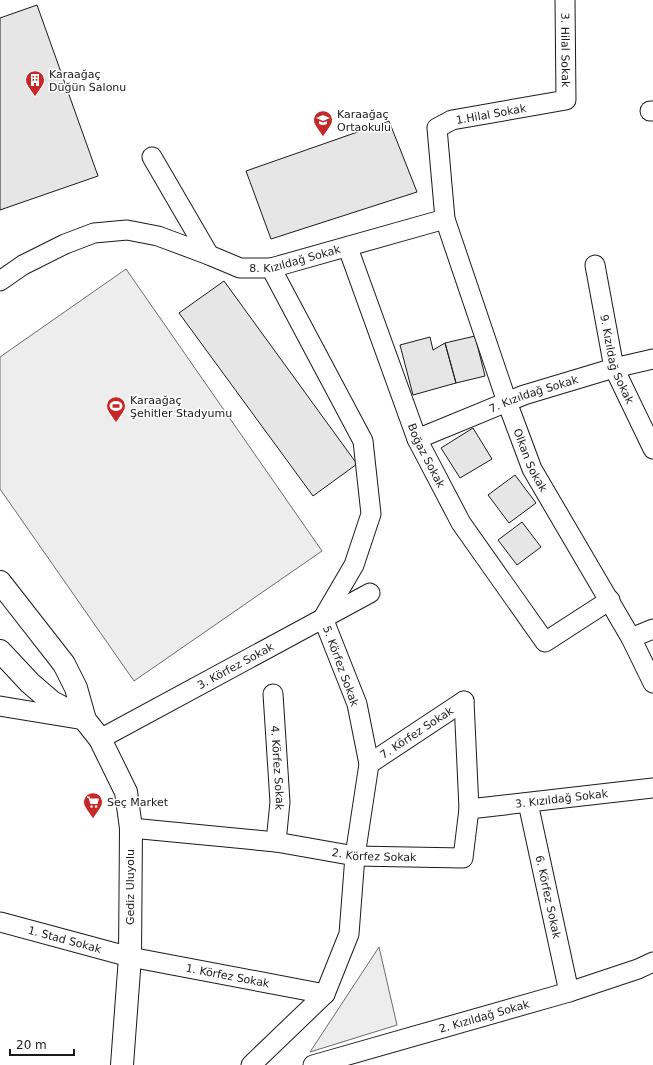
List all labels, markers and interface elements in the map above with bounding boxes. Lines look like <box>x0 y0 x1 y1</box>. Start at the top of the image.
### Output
street label: 3. Hilal Sokak <box>558 13 572 88</box>
place label: Karaağaç Düğün Salonu <box>49 68 126 94</box>
building icon: Karaağaç Düğün Salonu <box>24 69 46 97</box>
street label: 1.Hilal Sokak <box>455 102 528 127</box>
place label: Karaağaç Ortaokulu <box>337 108 391 134</box>
school or university icon: Karaağaç Ortaokulu <box>312 109 334 137</box>
street label: 8. Kızıldağ Sokak <box>249 243 343 275</box>
street label: 9. Kızıldağ Sokak <box>597 313 637 407</box>
street label: 7. Kızıldağ Sokak <box>487 373 580 416</box>
place label: Karaağaç Şehitler Stadyumu <box>130 394 232 420</box>
sports icon: Karaağaç Şehitler Stadyumu <box>105 395 127 423</box>
street label: Boğaz Sokak <box>405 422 448 491</box>
street label: Olkan Sokak <box>510 427 550 495</box>
street label: 5. Körfez Sokak <box>320 624 361 709</box>
street label: 3. Körfez Sokak <box>195 640 277 692</box>
street label: 7. Körfez Sokak <box>378 704 456 762</box>
street label: 4. Körfez Sokak <box>268 725 286 811</box>
street label: 3. Kızıldağ Sokak <box>514 787 609 811</box>
supermarket icon: Seç Market <box>82 791 104 819</box>
place label: Seç Market <box>107 796 169 809</box>
street label: 2. Körfez Sokak <box>331 846 417 864</box>
street label: Gediz Uluyolu <box>124 849 137 925</box>
street label: 6. Körfez Sokak <box>533 854 563 940</box>
street label: 1. Stad Sokak <box>26 924 103 956</box>
street label: 1. Körfez Sokak <box>185 962 271 990</box>
street label: 2. Kızıldağ Sokak <box>438 997 532 1036</box>
scale bar <box>10 1031 74 1057</box>
text: 20 m <box>16 1038 47 1052</box>

